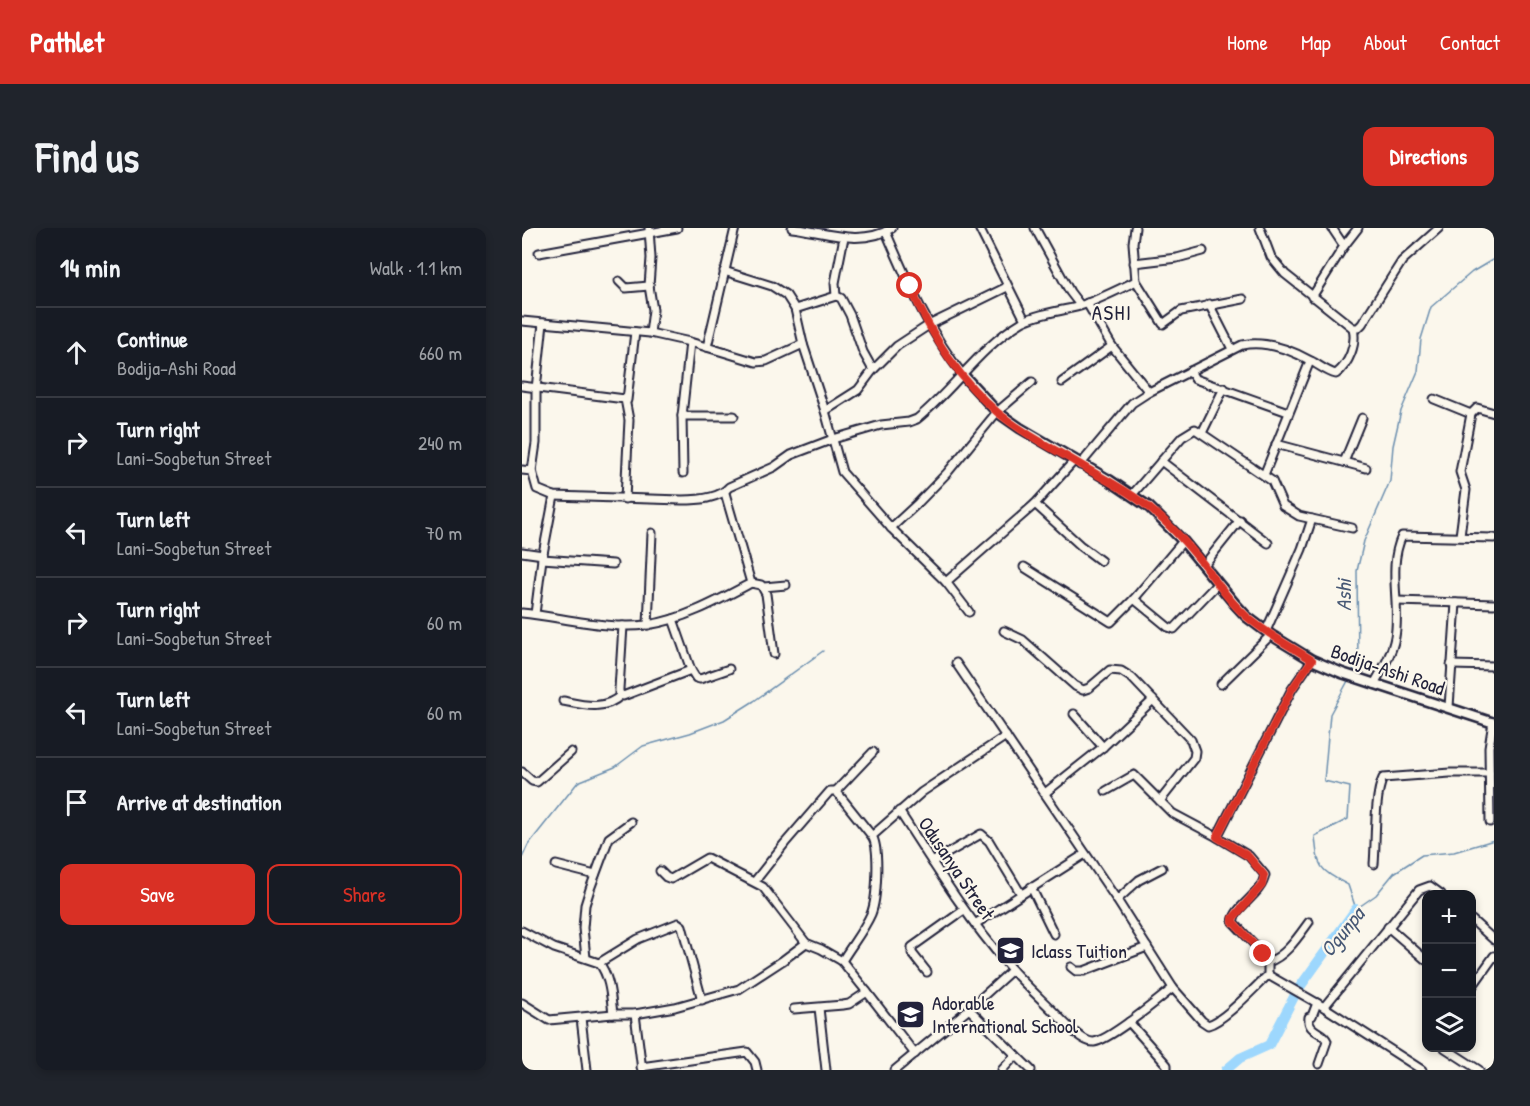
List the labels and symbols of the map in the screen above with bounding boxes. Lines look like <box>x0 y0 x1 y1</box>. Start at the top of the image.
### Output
route start <box>896 272 922 298</box>
district label: ASHI <box>1092 298 1132 327</box>
water label: Ashi <box>1329 577 1358 611</box>
street label: Bodija-Ashi Road <box>1327 637 1449 701</box>
street label: Odusanya Street <box>913 811 1002 926</box>
water label: Ogunpa <box>1313 899 1373 963</box>
school or university icon: Iclass Tuition <box>994 934 1026 966</box>
place label: Iclass Tuition <box>1031 937 1127 964</box>
route end <box>1249 940 1275 966</box>
place label: Adorable International School <box>932 989 1079 1039</box>
school or university icon: Adorable International School <box>895 998 927 1030</box>

